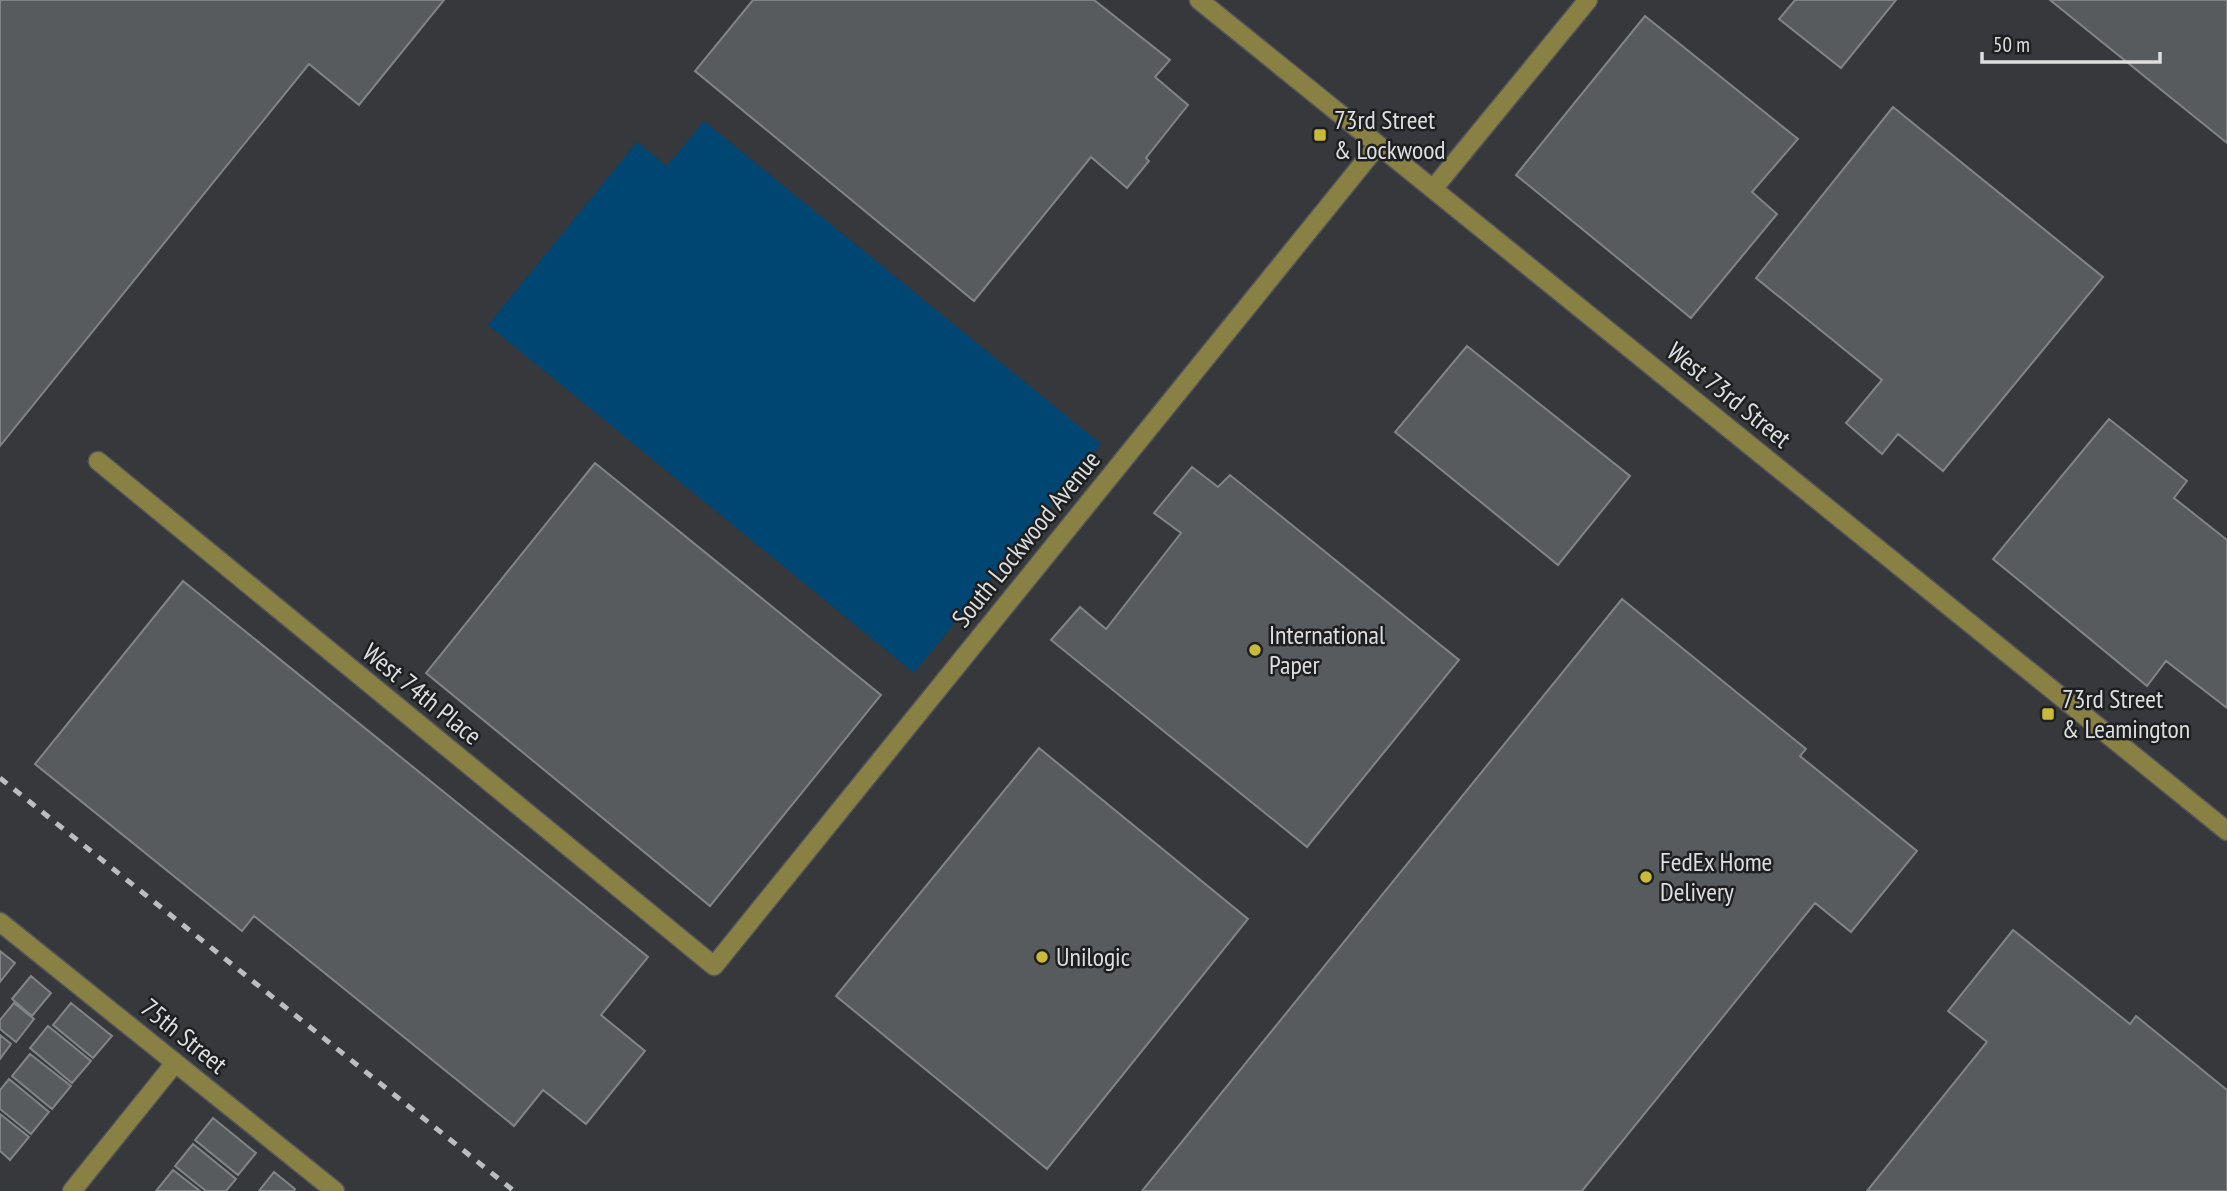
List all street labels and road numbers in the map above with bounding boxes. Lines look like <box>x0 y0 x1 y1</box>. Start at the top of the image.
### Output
street label: West 73rd Street <box>1661 335 1798 455</box>
street label: South Lockwood Avenue <box>944 444 1107 634</box>
street label: West 74th Place <box>356 635 489 752</box>
street label: 75th Street <box>135 991 234 1080</box>

